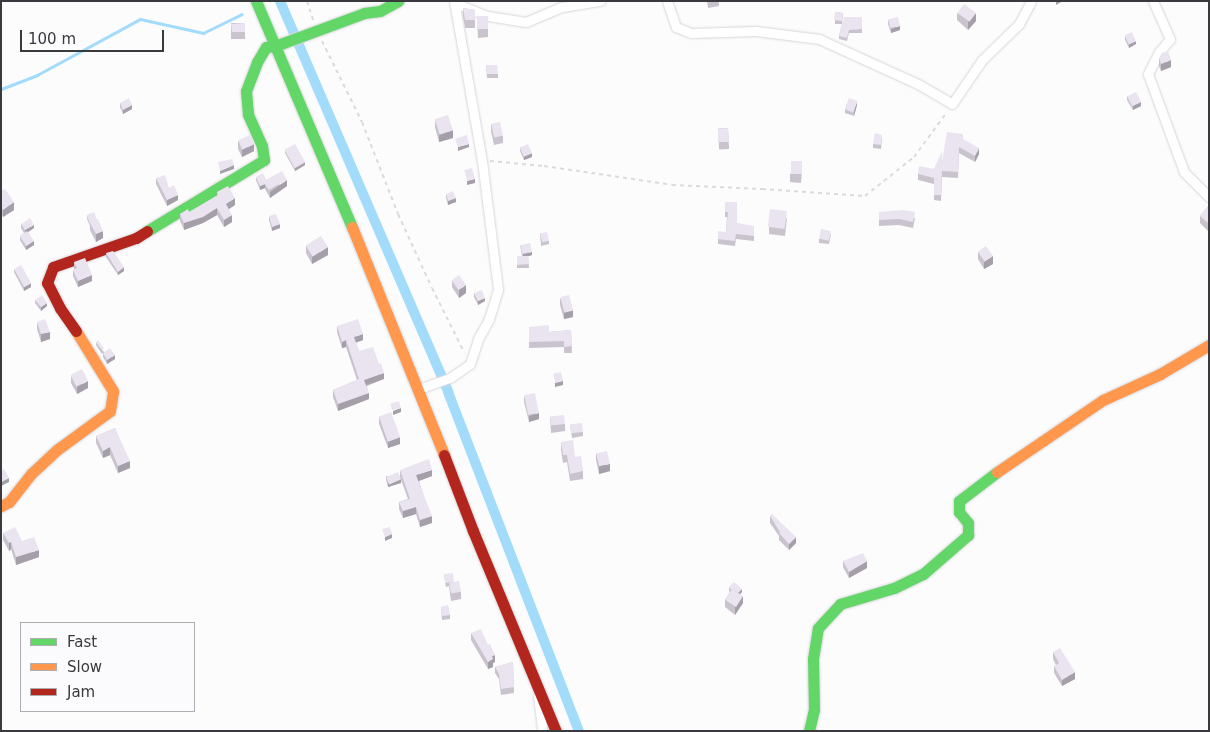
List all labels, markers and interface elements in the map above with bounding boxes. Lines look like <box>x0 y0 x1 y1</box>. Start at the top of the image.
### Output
scale bar <box>22 20 166 52</box>
text: 100 m <box>28 30 76 48</box>
legend <box>20 622 195 712</box>
text: Fast <box>67 633 97 651</box>
text: Slow <box>67 658 102 676</box>
text: Jam <box>67 683 95 701</box>

